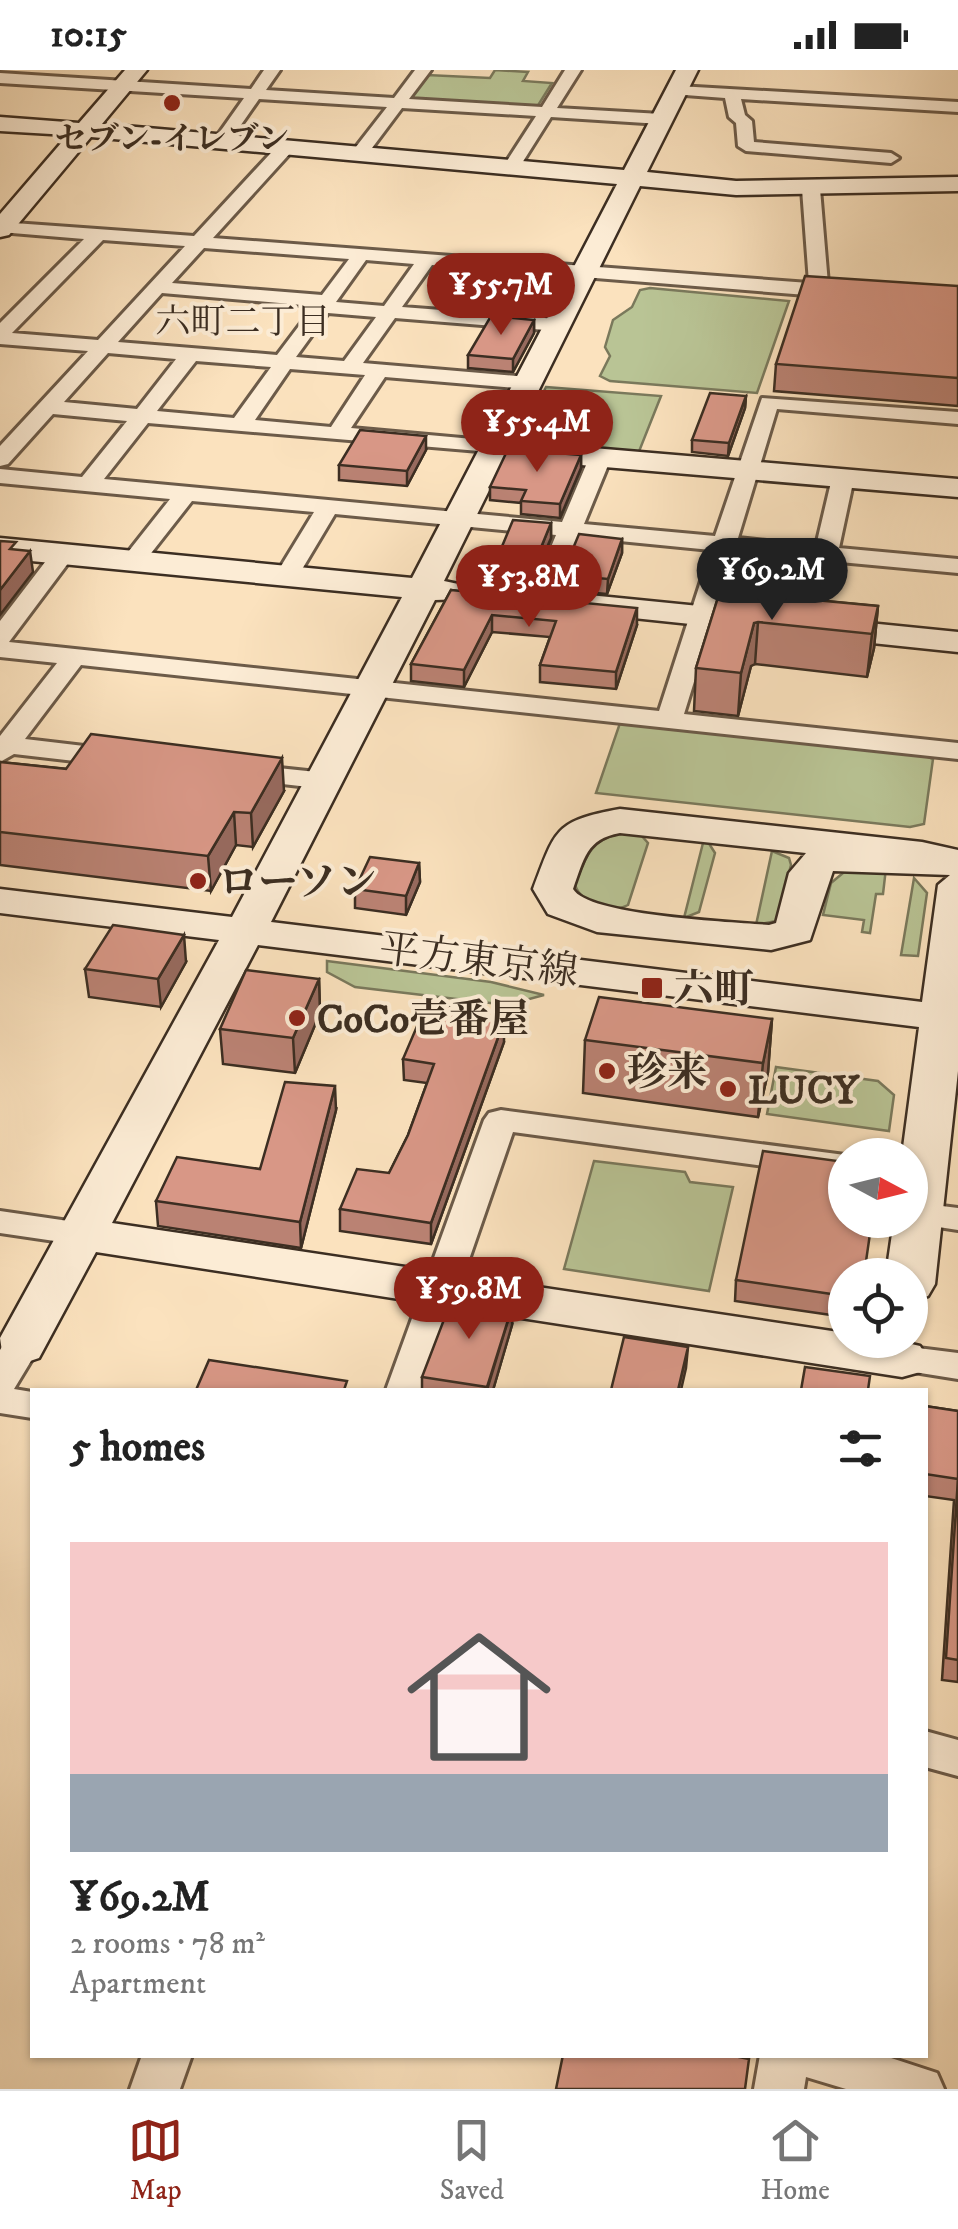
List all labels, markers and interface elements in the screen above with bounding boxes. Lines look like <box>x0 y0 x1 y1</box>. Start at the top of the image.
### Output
text: 10:15 <box>50 11 127 59</box>
marker: セブン-イレブン <box>161 92 183 114</box>
place label: セブン-イレブン <box>55 120 289 160</box>
pin: ¥55.7M <box>420 253 582 338</box>
text: ¥55.7M <box>449 265 553 305</box>
district label: 六町二丁目 <box>155 301 331 345</box>
pin: ¥55.4M <box>456 390 618 475</box>
text: ¥55.4M <box>483 402 591 442</box>
pin: ¥69.2M <box>691 538 853 623</box>
pin: ¥53.8M <box>448 545 610 630</box>
text: ¥69.2M <box>719 550 825 590</box>
text: ¥53.8M <box>478 557 580 597</box>
place label: ローソン <box>218 859 376 909</box>
marker: ローソン <box>187 870 209 892</box>
street label: 平方東京線 <box>376 925 581 999</box>
place label: 六町 <box>674 966 754 1016</box>
marker: 六町 <box>639 975 665 1001</box>
place label: CoCo壱番屋 <box>317 996 529 1046</box>
marker: CoCo壱番屋 <box>286 1007 308 1029</box>
place label: 珍来 <box>627 1049 707 1099</box>
marker: 珍来 <box>596 1060 618 1082</box>
place label: LUCY <box>748 1067 861 1117</box>
marker: LUCY <box>717 1078 739 1100</box>
north arrow <box>828 1138 928 1238</box>
map controls <box>828 1138 928 1358</box>
pin: ¥59.8M <box>388 1257 550 1342</box>
button: locate <box>828 1258 928 1358</box>
text: ¥59.8M <box>416 1269 522 1309</box>
icon: filters <box>833 1421 888 1476</box>
text: 5 homes <box>70 1422 205 1474</box>
icon: home <box>389 1607 569 1787</box>
text: ¥69.2M <box>70 1872 210 1924</box>
text: 2 rooms · 78 m² <box>70 1924 265 1964</box>
text: Apartment <box>70 1964 206 2004</box>
tab: Map <box>128 2113 183 2208</box>
tab: Saved <box>440 2113 504 2208</box>
tab: Home <box>761 2113 830 2208</box>

